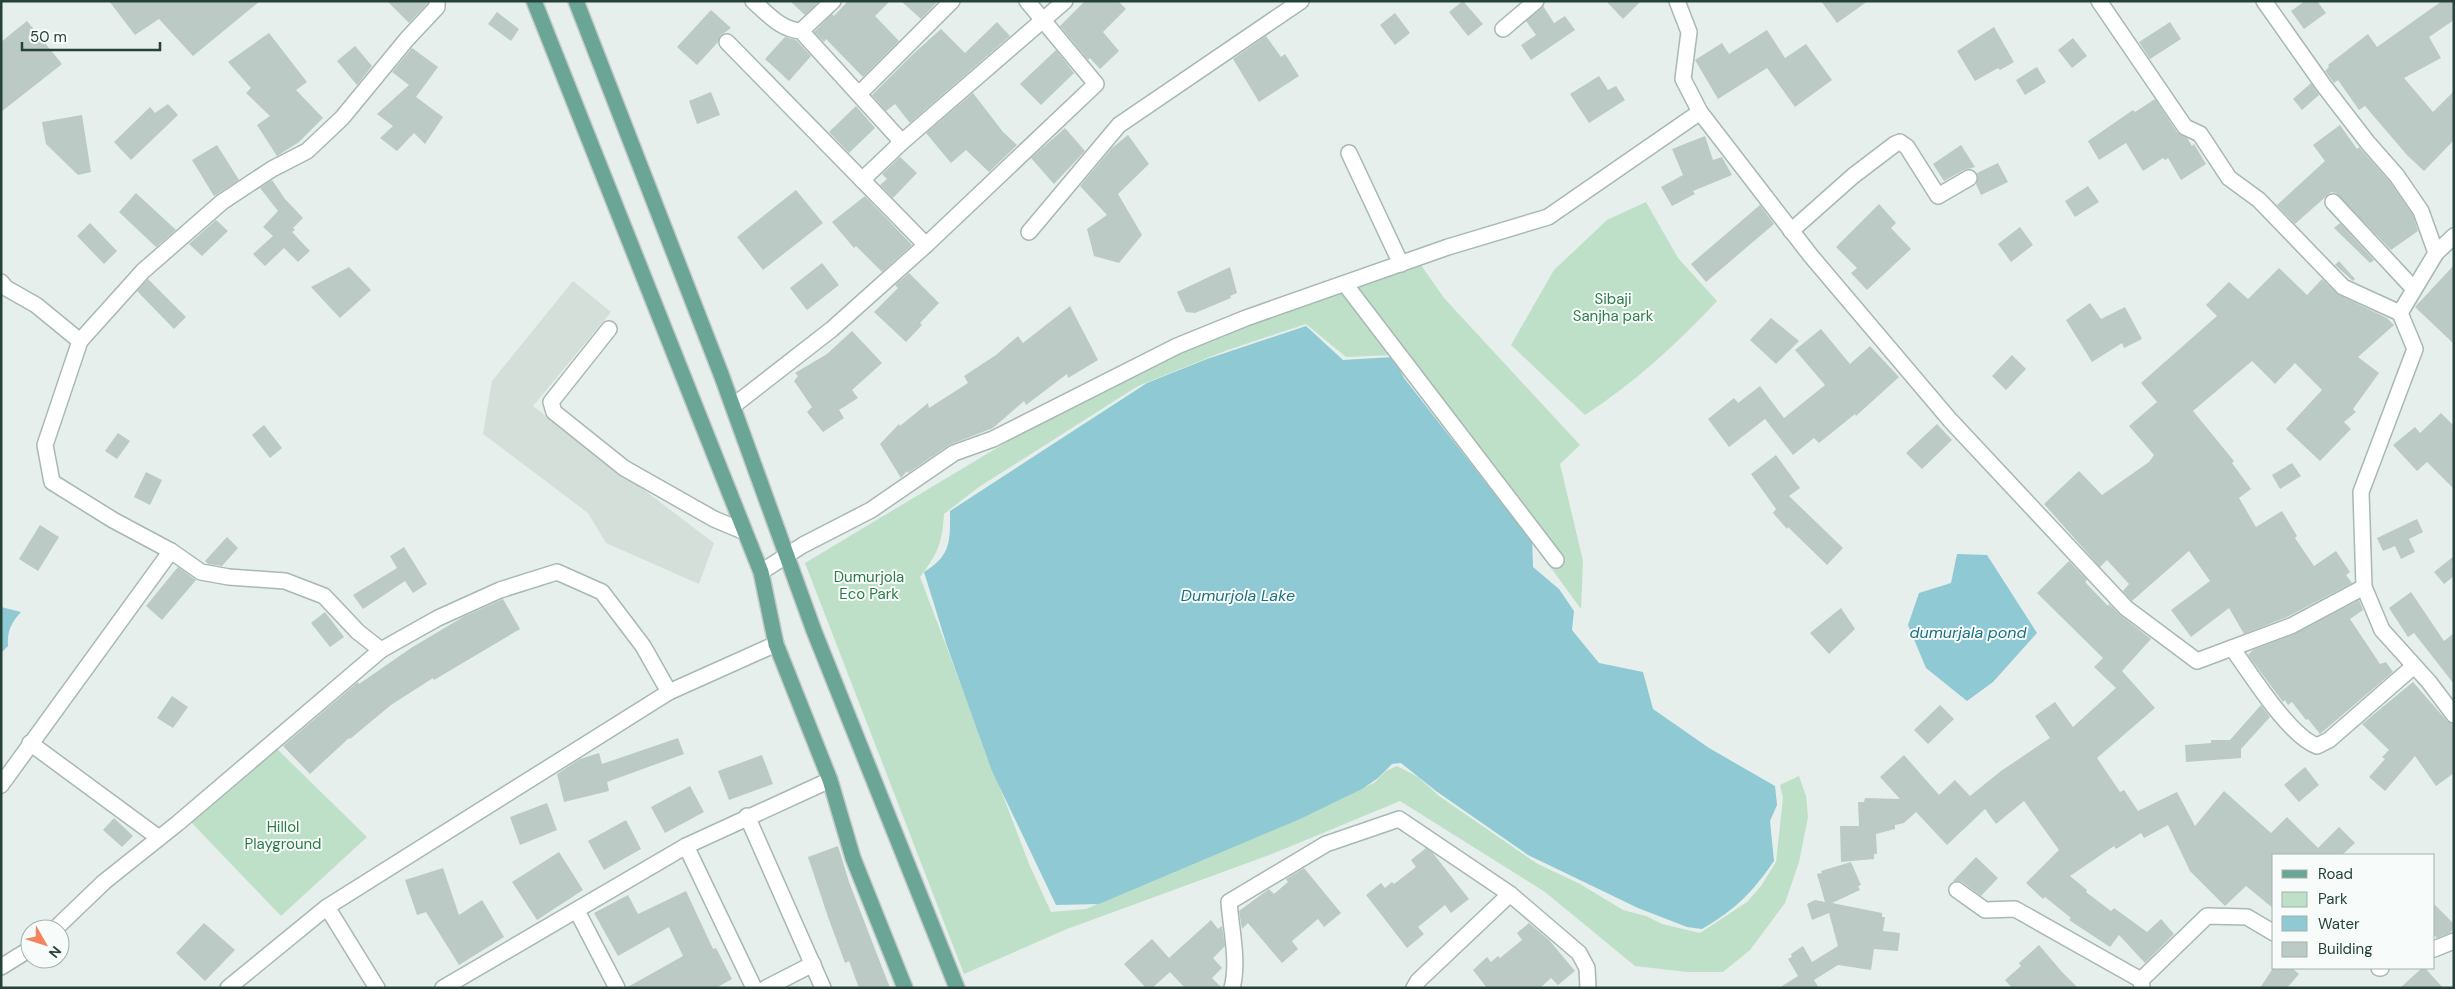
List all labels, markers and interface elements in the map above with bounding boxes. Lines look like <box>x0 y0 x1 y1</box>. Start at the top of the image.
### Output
scale bar <box>22 20 160 52</box>
text: 50 m <box>30 27 67 47</box>
park label: Sibaji Sanjha park <box>1573 289 1654 326</box>
park label: Dumurjola Eco Park <box>834 567 904 604</box>
water label: Dumurjola Lake <box>1181 585 1295 606</box>
water label: dumurjala pond <box>1910 622 2027 643</box>
park label: Hillol Playground <box>245 817 322 854</box>
legend <box>2272 854 2435 969</box>
text: Road <box>2318 864 2353 884</box>
text: Park <box>2318 889 2348 909</box>
text: Water <box>2318 914 2360 934</box>
north arrow <box>20 919 70 969</box>
text: Building <box>2318 939 2373 959</box>
text: N <box>45 943 65 962</box>

